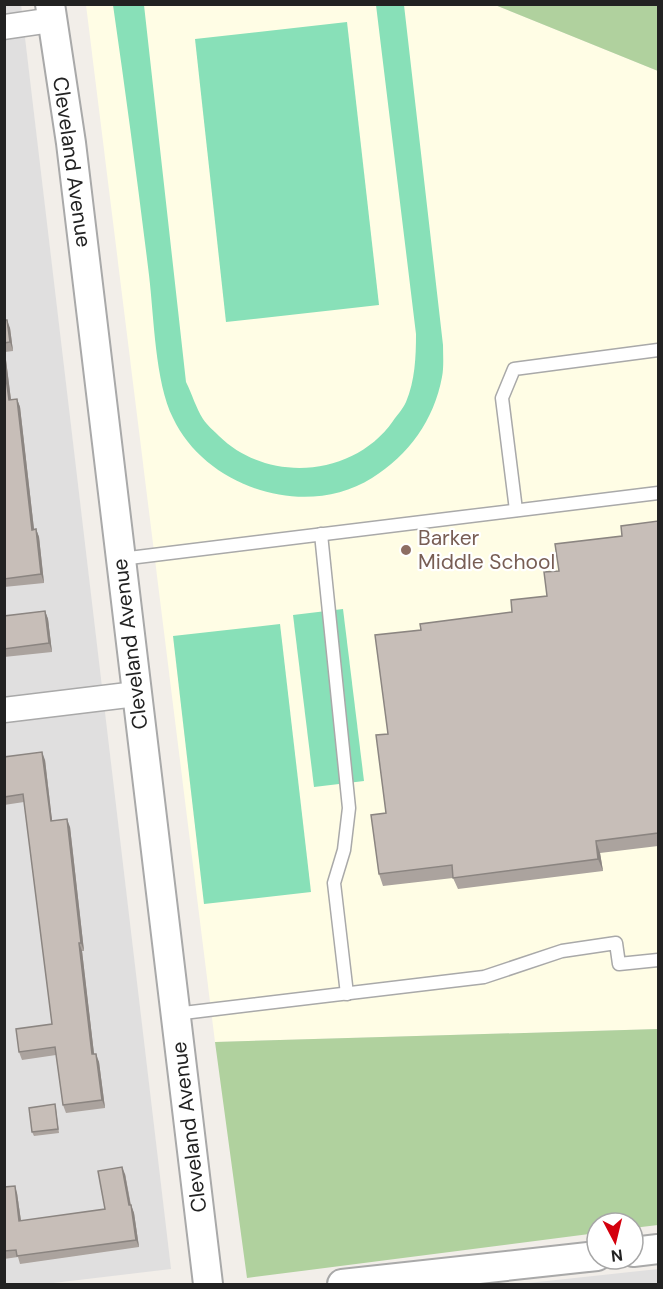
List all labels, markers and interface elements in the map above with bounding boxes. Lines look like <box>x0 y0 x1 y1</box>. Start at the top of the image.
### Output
street label: Cleveland Avenue <box>46 75 98 249</box>
place label: Barker Middle School <box>418 524 555 576</box>
marker: Barker Middle School <box>399 543 413 557</box>
street label: Cleveland Avenue <box>106 557 154 731</box>
street label: Cleveland Avenue <box>165 1040 213 1214</box>
north arrow <box>585 1211 645 1271</box>
text: N <box>610 1244 624 1267</box>

